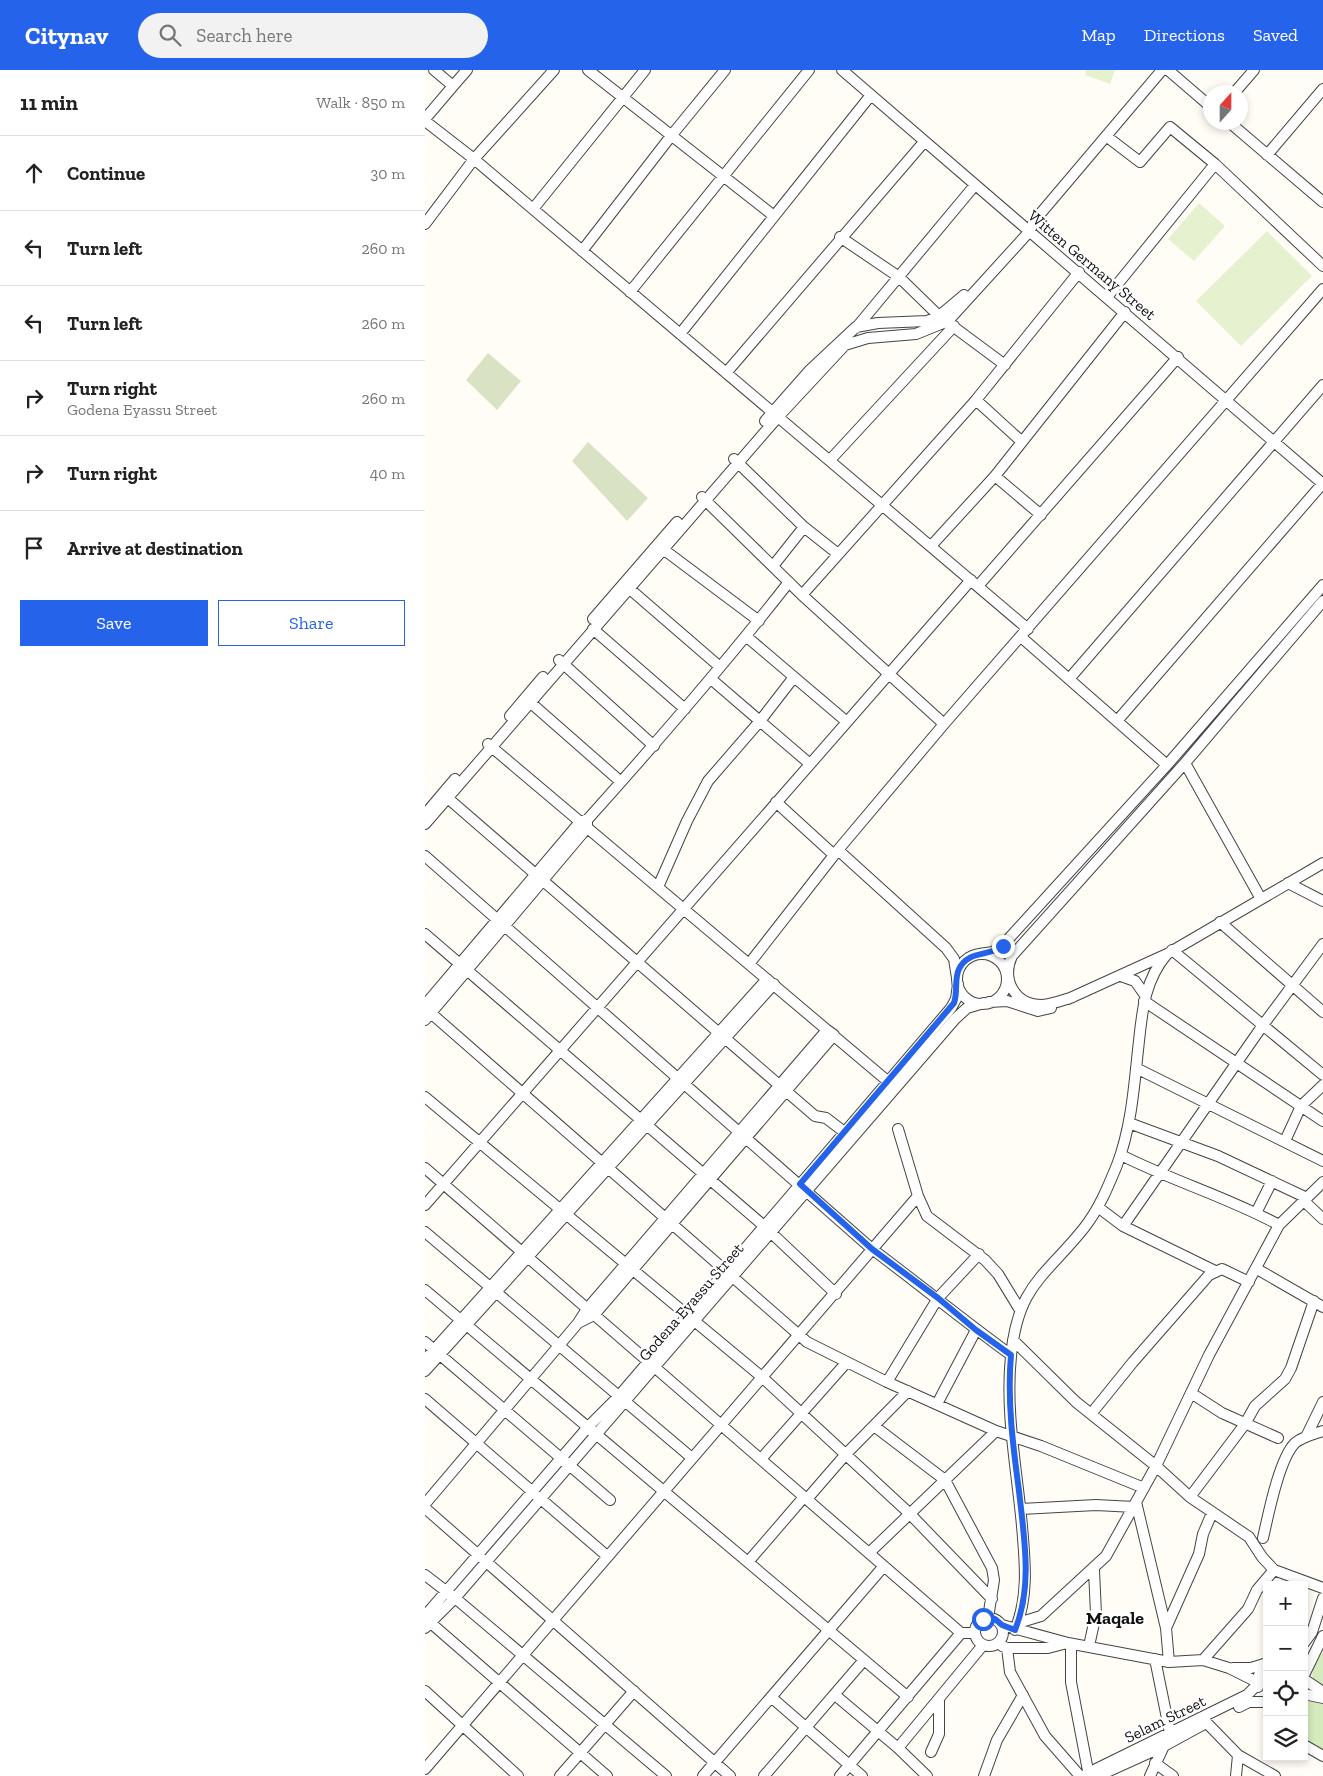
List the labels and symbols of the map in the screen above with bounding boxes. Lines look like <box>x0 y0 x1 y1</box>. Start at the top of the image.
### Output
north arrow <box>1203 85 1248 130</box>
street label: Witten Germany Street <box>1024 206 1160 324</box>
route end <box>992 935 1015 958</box>
street label: Godena Eyassu Street <box>635 1239 747 1365</box>
district label: Maqale <box>1086 1607 1144 1629</box>
route start <box>972 1608 995 1631</box>
street label: Selam Street <box>1121 1691 1209 1747</box>

